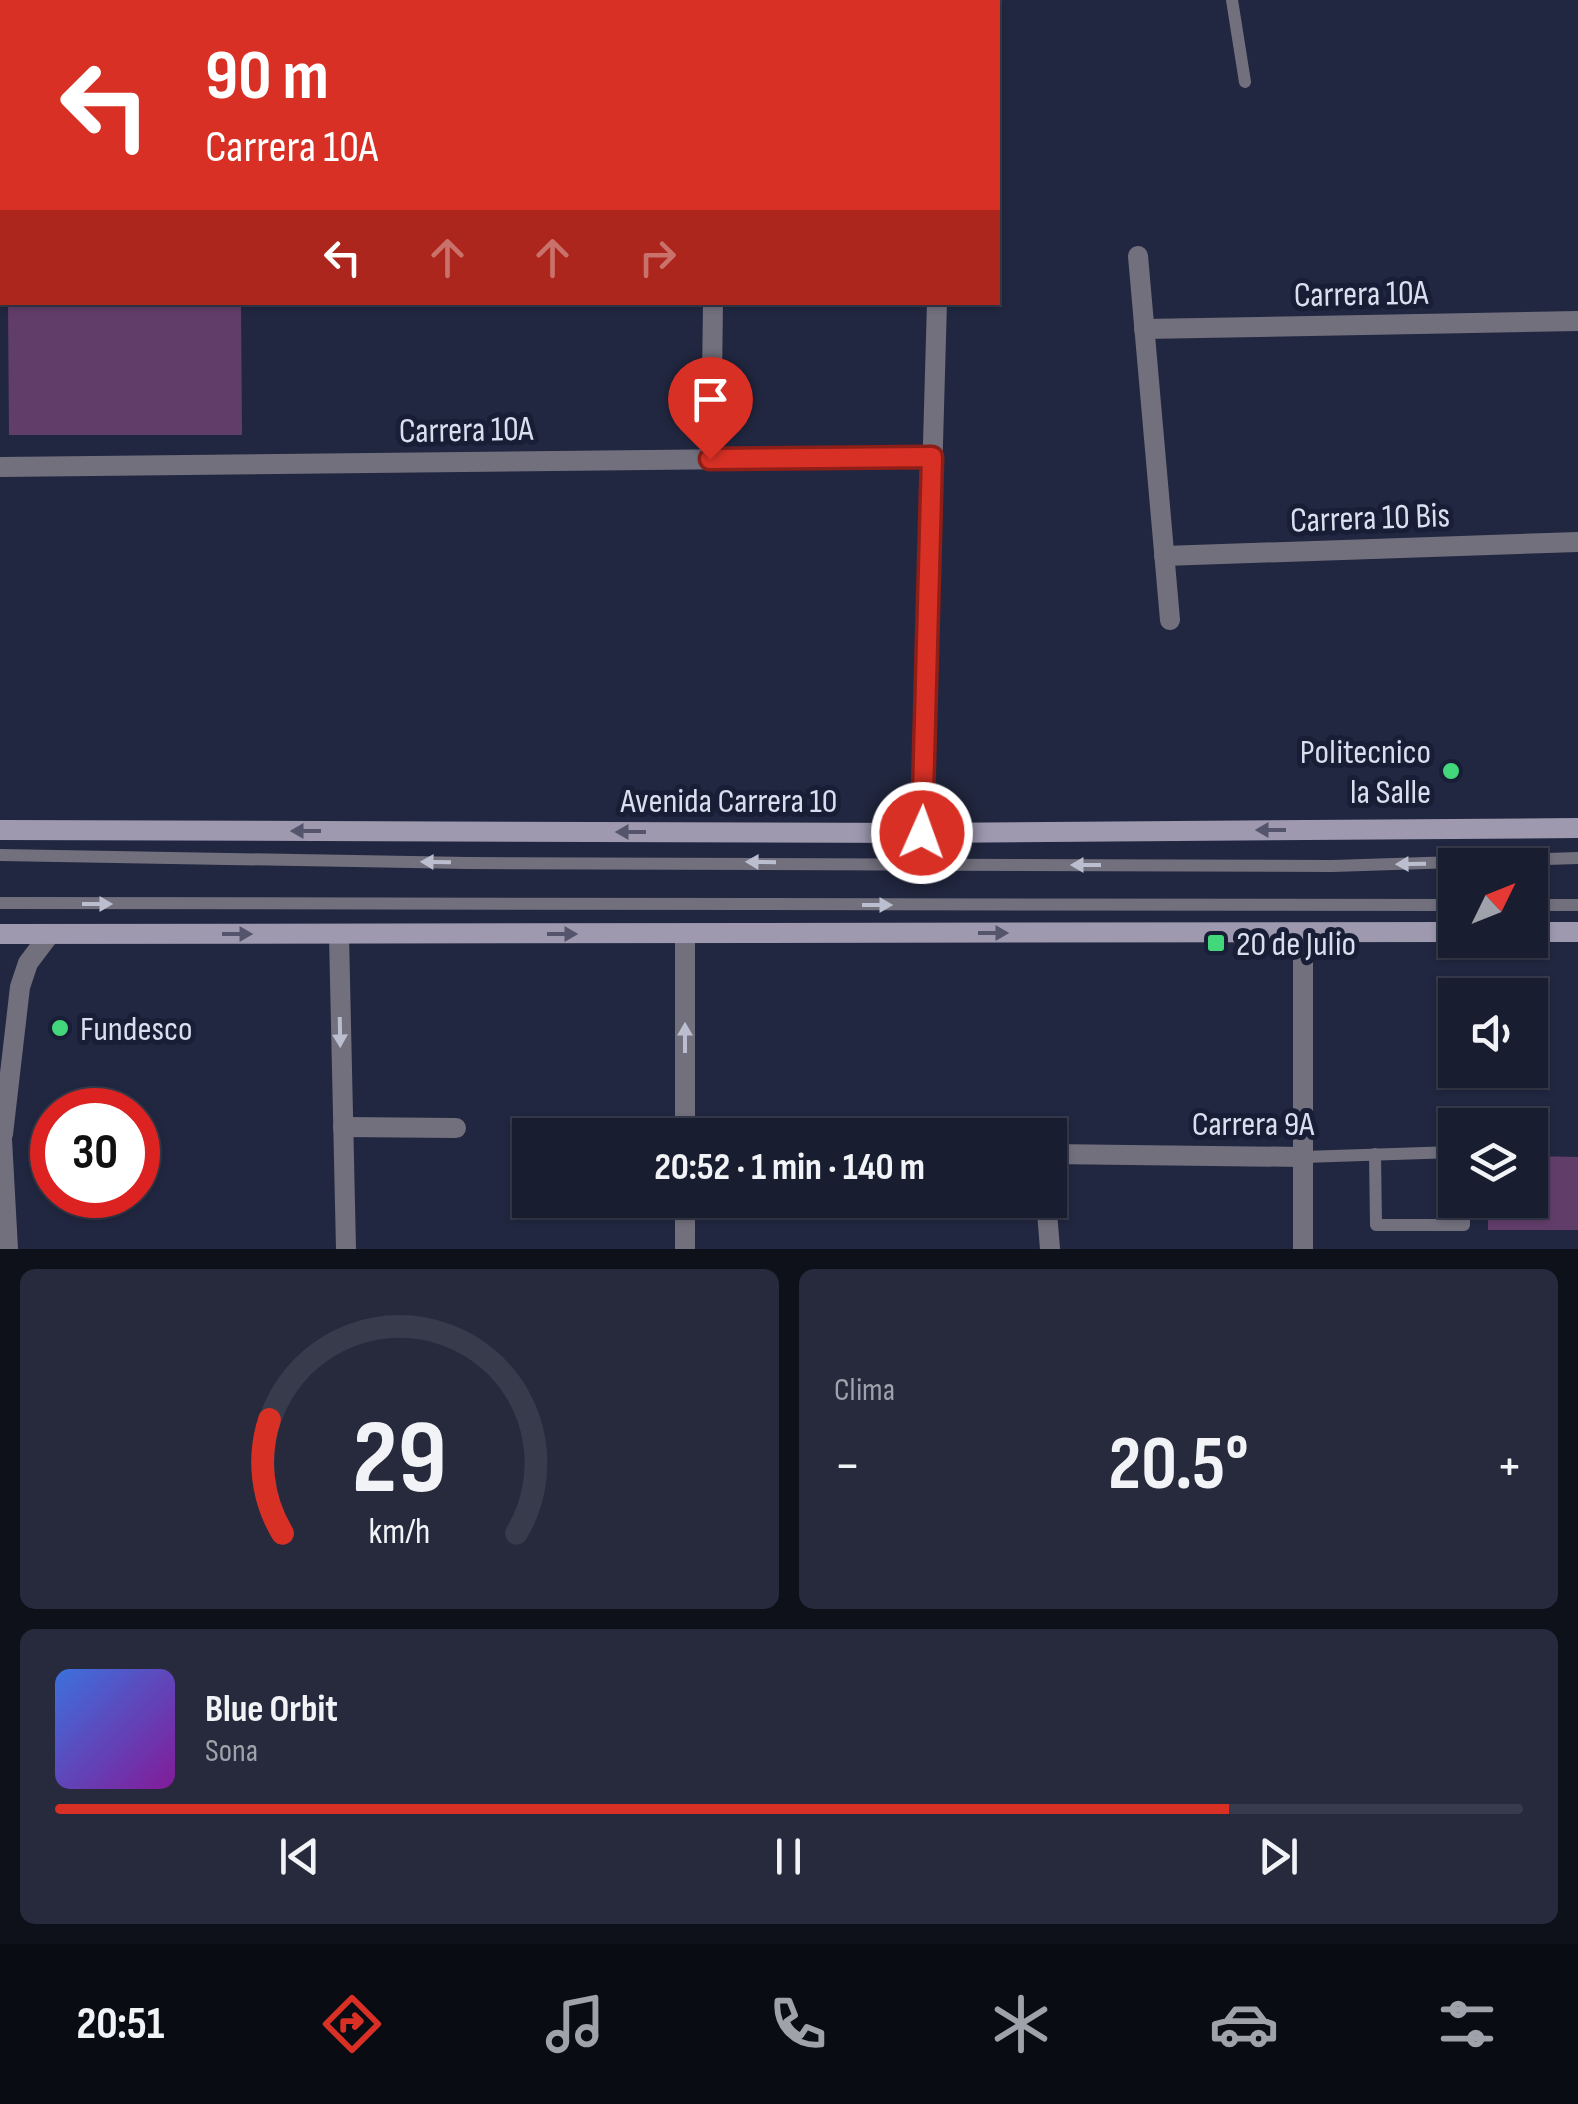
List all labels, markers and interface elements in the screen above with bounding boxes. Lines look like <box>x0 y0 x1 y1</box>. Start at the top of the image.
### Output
text: 90 m <box>205 35 329 119</box>
icon: left <box>40 40 170 170</box>
text: Carrera 10A <box>205 120 378 175</box>
icon: left <box>315 230 370 285</box>
icon: ahead <box>420 230 475 285</box>
icon: ahead <box>525 230 580 285</box>
icon: right <box>630 230 685 285</box>
street label: Carrera 10A <box>1293 272 1430 317</box>
pin <box>668 357 753 460</box>
icon: arrive <box>683 372 738 427</box>
street label: Carrera 10A <box>398 408 535 453</box>
street label: Carrera 10 Bis <box>1289 494 1451 543</box>
place label: Politecnico la Salle <box>1300 731 1431 814</box>
marker: Politecnico la Salle <box>1440 760 1462 782</box>
street label: Avenida Carrera 10 <box>620 780 837 823</box>
position arrow <box>870 781 974 885</box>
one-way arrow <box>289 823 321 839</box>
one-way arrow <box>1254 823 1286 839</box>
one-way arrow <box>614 824 646 840</box>
north arrow <box>1438 848 1548 958</box>
map controls <box>1438 848 1548 1218</box>
one-way arrow <box>419 853 451 869</box>
one-way arrow <box>744 854 776 870</box>
one-way arrow <box>1394 856 1426 872</box>
one-way arrow <box>1069 857 1101 873</box>
one-way arrow <box>82 896 114 912</box>
one-way arrow <box>862 897 894 913</box>
place label: 20 de Julio <box>1236 923 1356 966</box>
one-way arrow <box>977 925 1009 941</box>
one-way arrow <box>222 926 254 942</box>
one-way arrow <box>547 926 579 942</box>
marker: 20 de Julio <box>1205 932 1227 954</box>
button: sound <box>1438 978 1548 1088</box>
place label: Fundesco <box>80 1008 192 1051</box>
marker: Fundesco <box>49 1017 71 1039</box>
one-way arrow <box>333 1017 349 1049</box>
one-way arrow <box>677 1021 693 1053</box>
speed limit sign: 30 <box>30 1088 160 1218</box>
street label: Carrera 9A <box>1192 1103 1315 1146</box>
button: layers <box>1438 1108 1548 1218</box>
text: 20:52 · 1 min · 140 m <box>654 1145 925 1190</box>
text: Clima <box>834 1371 895 1410</box>
text: 29 <box>352 1397 447 1522</box>
text: 20.5° <box>1108 1420 1249 1511</box>
text: − <box>834 1433 861 1500</box>
text: + <box>1496 1433 1523 1500</box>
text: km/h <box>369 1511 430 1554</box>
text: Blue Orbit <box>205 1687 338 1732</box>
text: Sona <box>205 1732 258 1771</box>
icon: previous <box>272 1829 327 1884</box>
icon: pause <box>761 1829 816 1884</box>
icon: next <box>1251 1829 1306 1884</box>
icon: directions <box>317 1989 387 2059</box>
icon: music <box>540 1989 610 2059</box>
icon: phone <box>763 1989 833 2059</box>
icon: climate <box>986 1989 1056 2059</box>
icon: car <box>1209 1989 1279 2059</box>
icon: filters <box>1432 1989 1502 2059</box>
text: 20:51 <box>76 1997 164 2052</box>

